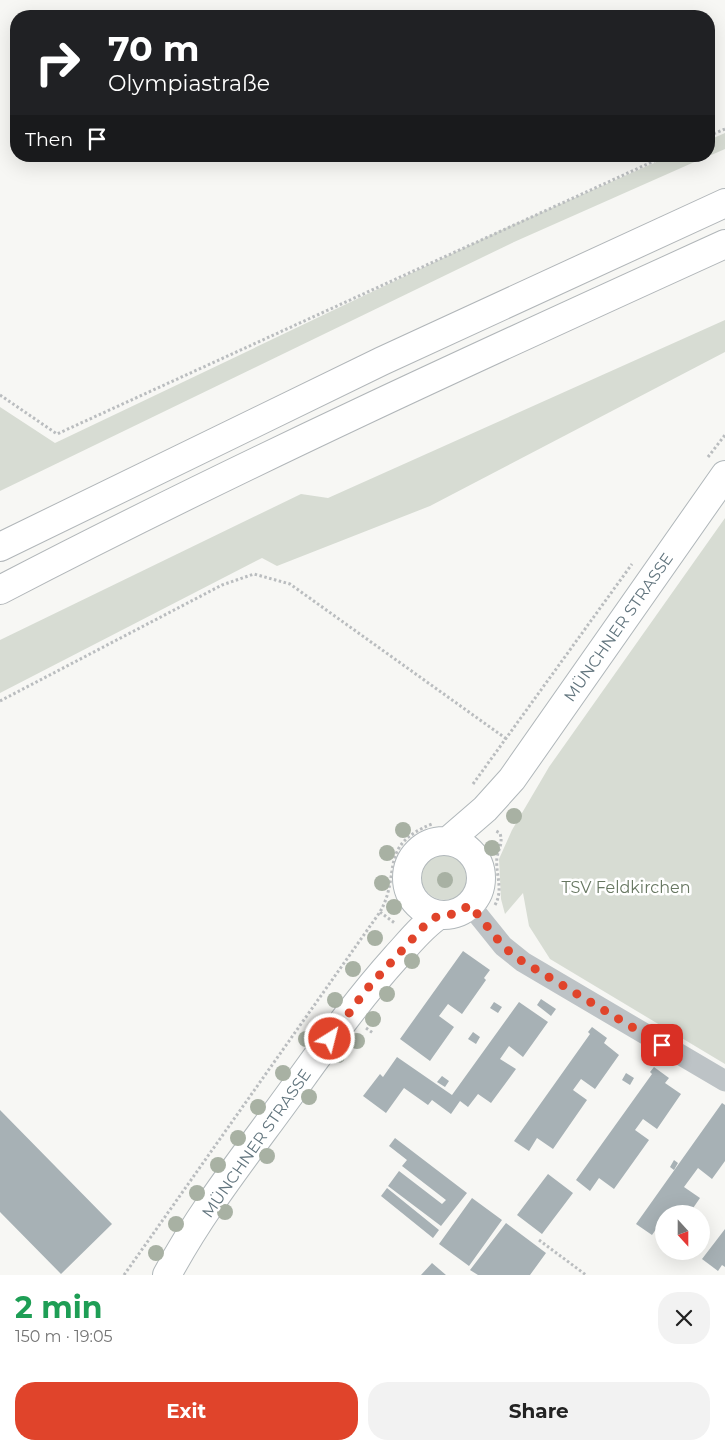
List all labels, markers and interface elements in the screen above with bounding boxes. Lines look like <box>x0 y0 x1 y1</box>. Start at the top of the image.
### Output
text: 70 m <box>108 27 199 70</box>
icon: right <box>25 30 90 95</box>
text: Olympiastraße <box>108 70 270 97</box>
icon: arrive <box>83 125 111 153</box>
text: Then <box>25 128 73 151</box>
street label: MÜNCHNER STRASSE <box>559 549 677 705</box>
park label: TSV Feldkirchen <box>561 878 691 897</box>
position arrow <box>303 1012 355 1064</box>
pin <box>641 1024 683 1066</box>
icon: arrive <box>648 1031 676 1059</box>
street label: MÜNCHNER STRASSE <box>197 1065 315 1221</box>
north arrow <box>655 1205 710 1260</box>
map controls <box>655 1205 710 1260</box>
text: 2 min <box>15 1289 102 1326</box>
button: close <box>658 1292 710 1344</box>
text: 150 m · 19:05 <box>15 1327 113 1346</box>
button: Exit <box>15 1382 358 1440</box>
button: Share <box>368 1382 710 1440</box>

